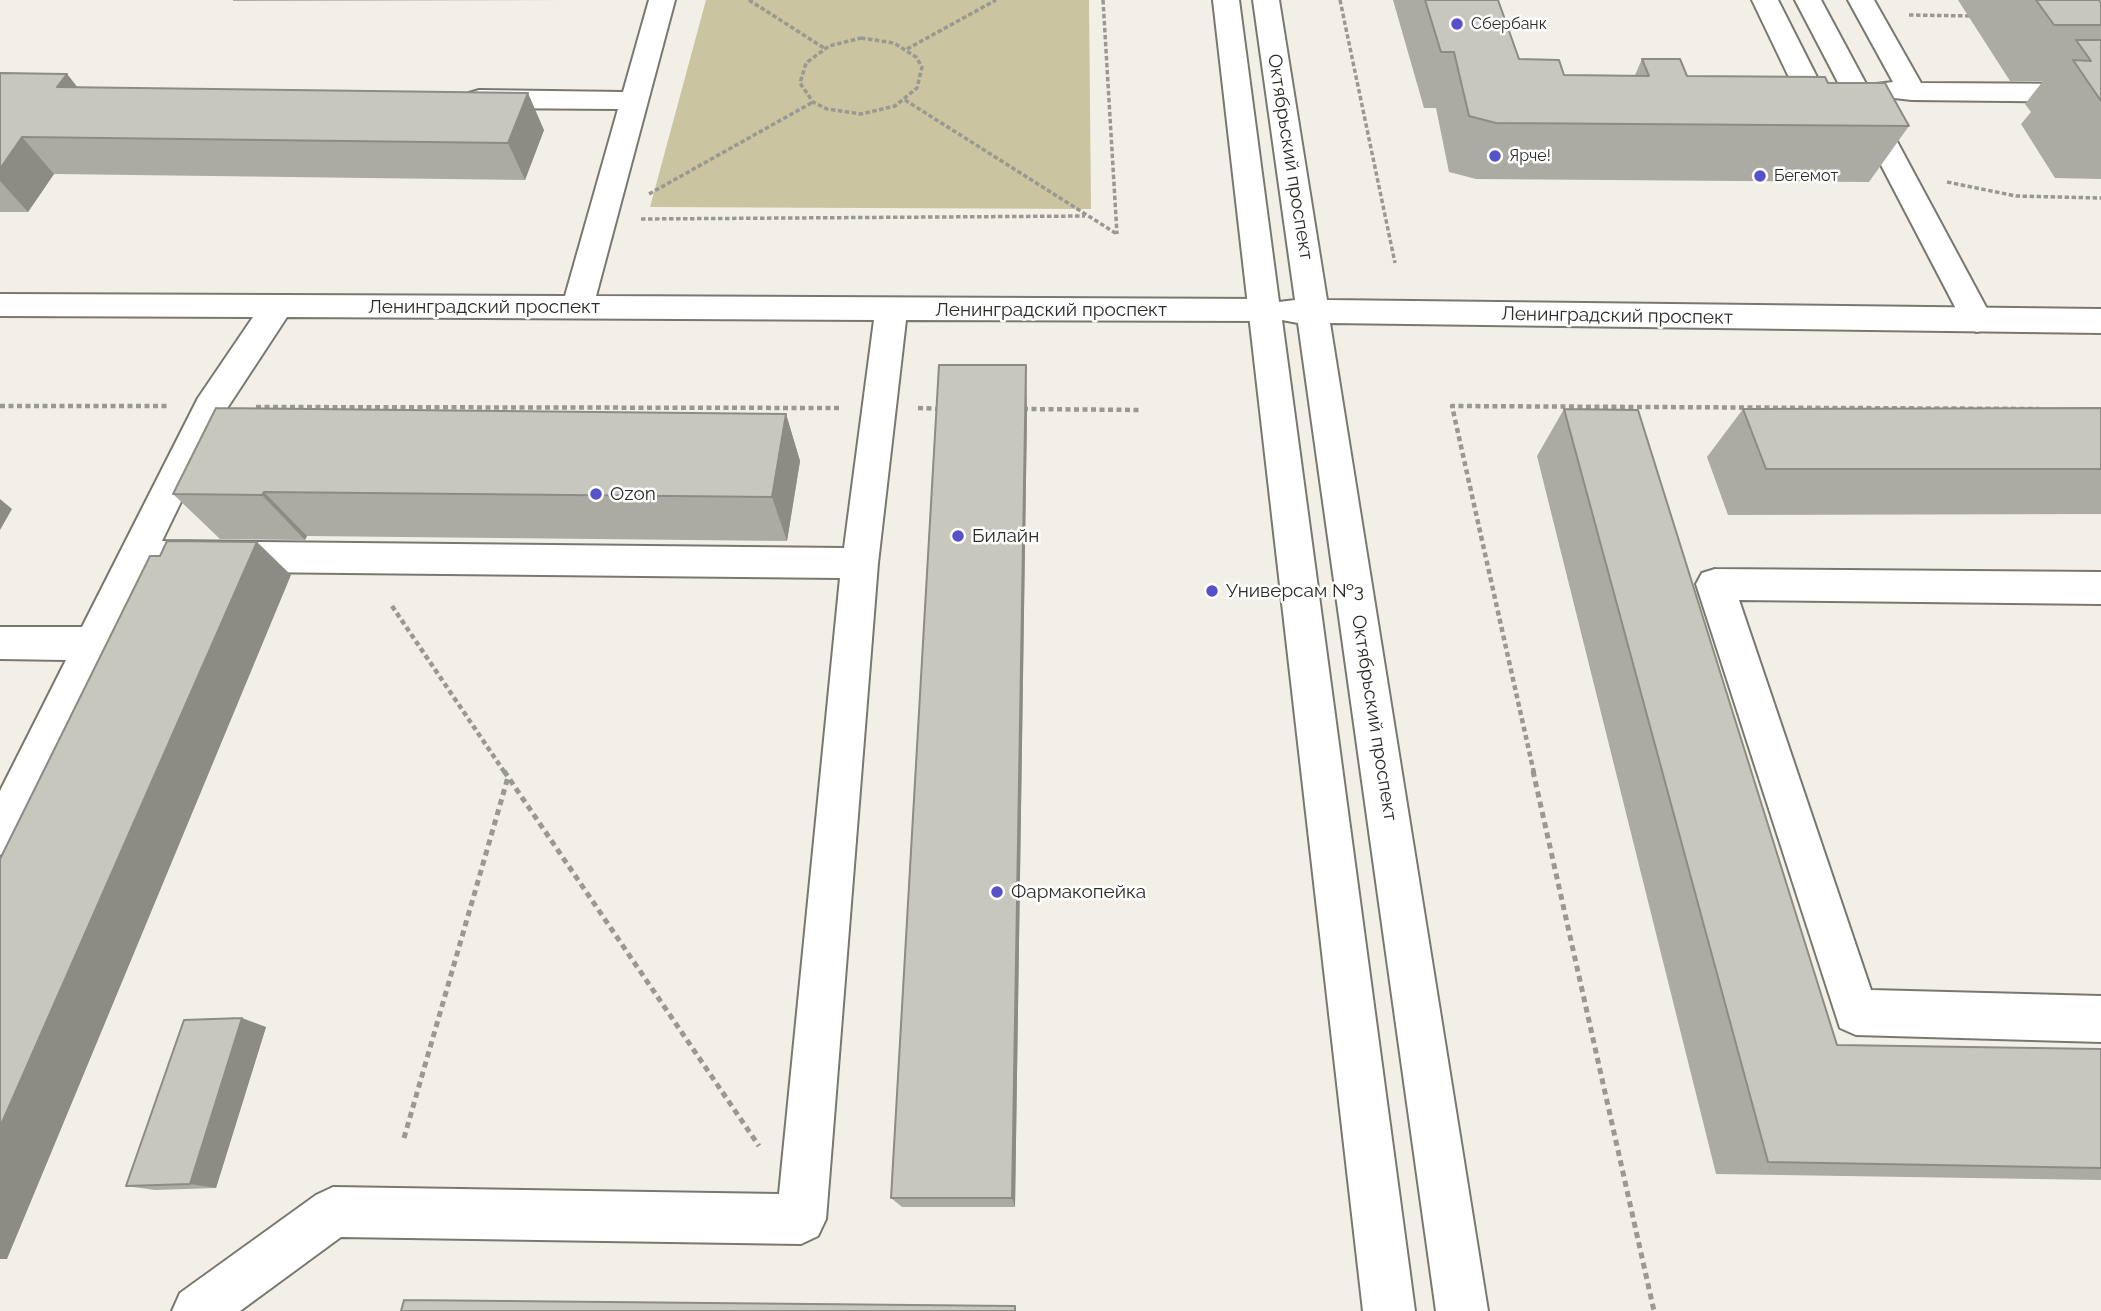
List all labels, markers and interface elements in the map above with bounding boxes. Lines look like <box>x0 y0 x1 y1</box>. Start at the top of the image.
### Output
place label: Сбербанк <box>1471 14 1547 34</box>
marker: Сбербанк <box>1449 16 1465 32</box>
street label: Октябрьский проспект <box>1262 52 1318 262</box>
place label: Ярче! <box>1509 146 1551 166</box>
marker: Ярче! <box>1487 148 1503 164</box>
place label: Бегемот <box>1774 166 1838 186</box>
marker: Бегемот <box>1752 168 1768 184</box>
street label: Ленинградский проспект <box>368 296 600 318</box>
street label: Ленинградский проспект <box>935 299 1167 321</box>
street label: Ленинградский проспект <box>1501 303 1733 329</box>
place label: Ozon <box>610 483 656 505</box>
marker: Ozon <box>588 486 604 502</box>
place label: Билайн <box>972 525 1039 547</box>
marker: Билайн <box>950 528 966 544</box>
place label: Универсам №3 <box>1226 580 1364 602</box>
marker: Универсам №3 <box>1204 583 1220 599</box>
street label: Октябрьский проспект <box>1346 613 1402 823</box>
place label: Фармакопейка <box>1011 881 1146 903</box>
marker: Фармакопейка <box>989 884 1005 900</box>

